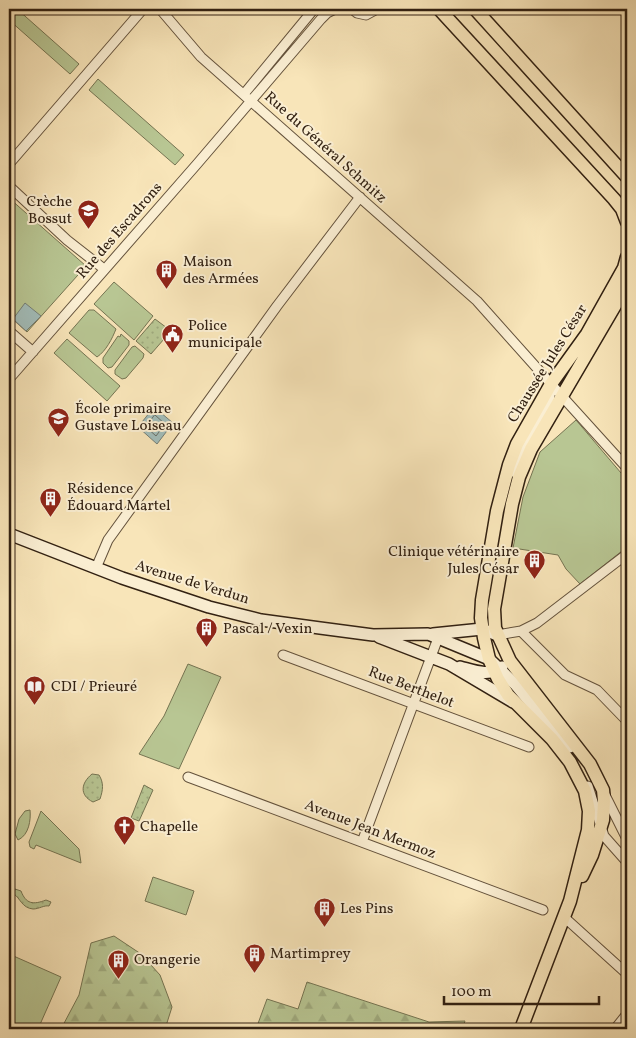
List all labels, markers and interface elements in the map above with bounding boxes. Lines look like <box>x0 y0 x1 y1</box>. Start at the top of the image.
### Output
street label: Rue du Général Schmitz <box>259 87 391 209</box>
street label: Rue des Escadrons <box>72 178 168 284</box>
place label: Crèche Bossut <box>26 192 72 230</box>
school or university icon: Crèche Bossut <box>76 199 100 230</box>
place label: Maison des Armées <box>183 252 259 290</box>
building icon: Maison des Armées <box>155 259 179 290</box>
street label: Chaussée Jules César <box>503 301 593 427</box>
place label: Police municipale <box>188 316 262 354</box>
public building icon: Police municipale <box>160 323 184 354</box>
place label: École primaire Gustave Loiseau <box>75 399 181 437</box>
school or university icon: École primaire Gustave Loiseau <box>47 406 71 437</box>
place label: Résidence Édouard Martel <box>67 479 171 517</box>
building icon: Résidence Édouard Martel <box>39 486 63 517</box>
place label: Clinique vétérinaire Jules César <box>388 542 519 580</box>
building icon: Clinique vétérinaire Jules César <box>523 549 547 580</box>
street label: Avenue de Verdun <box>132 556 252 610</box>
building icon: Pascal / Vexin <box>195 617 219 648</box>
place label: Pascal / Vexin <box>223 619 313 640</box>
street label: Rue Berthelot <box>365 662 457 714</box>
library icon: CDI / Prieuré <box>23 675 47 706</box>
place label: CDI / Prieuré <box>51 677 137 698</box>
street label: Avenue Jean Mermoz <box>301 795 439 865</box>
church icon: Chapelle <box>112 815 136 846</box>
place label: Chapelle <box>140 817 198 838</box>
building icon: Les Pins <box>312 897 336 928</box>
place label: Les Pins <box>340 899 394 920</box>
building icon: Martimprey <box>242 942 266 973</box>
place label: Martimprey <box>270 944 351 965</box>
building icon: Orangerie <box>106 948 130 979</box>
place label: Orangerie <box>134 950 200 971</box>
scale bar <box>444 973 598 1005</box>
text: 100 m <box>451 982 491 1003</box>

